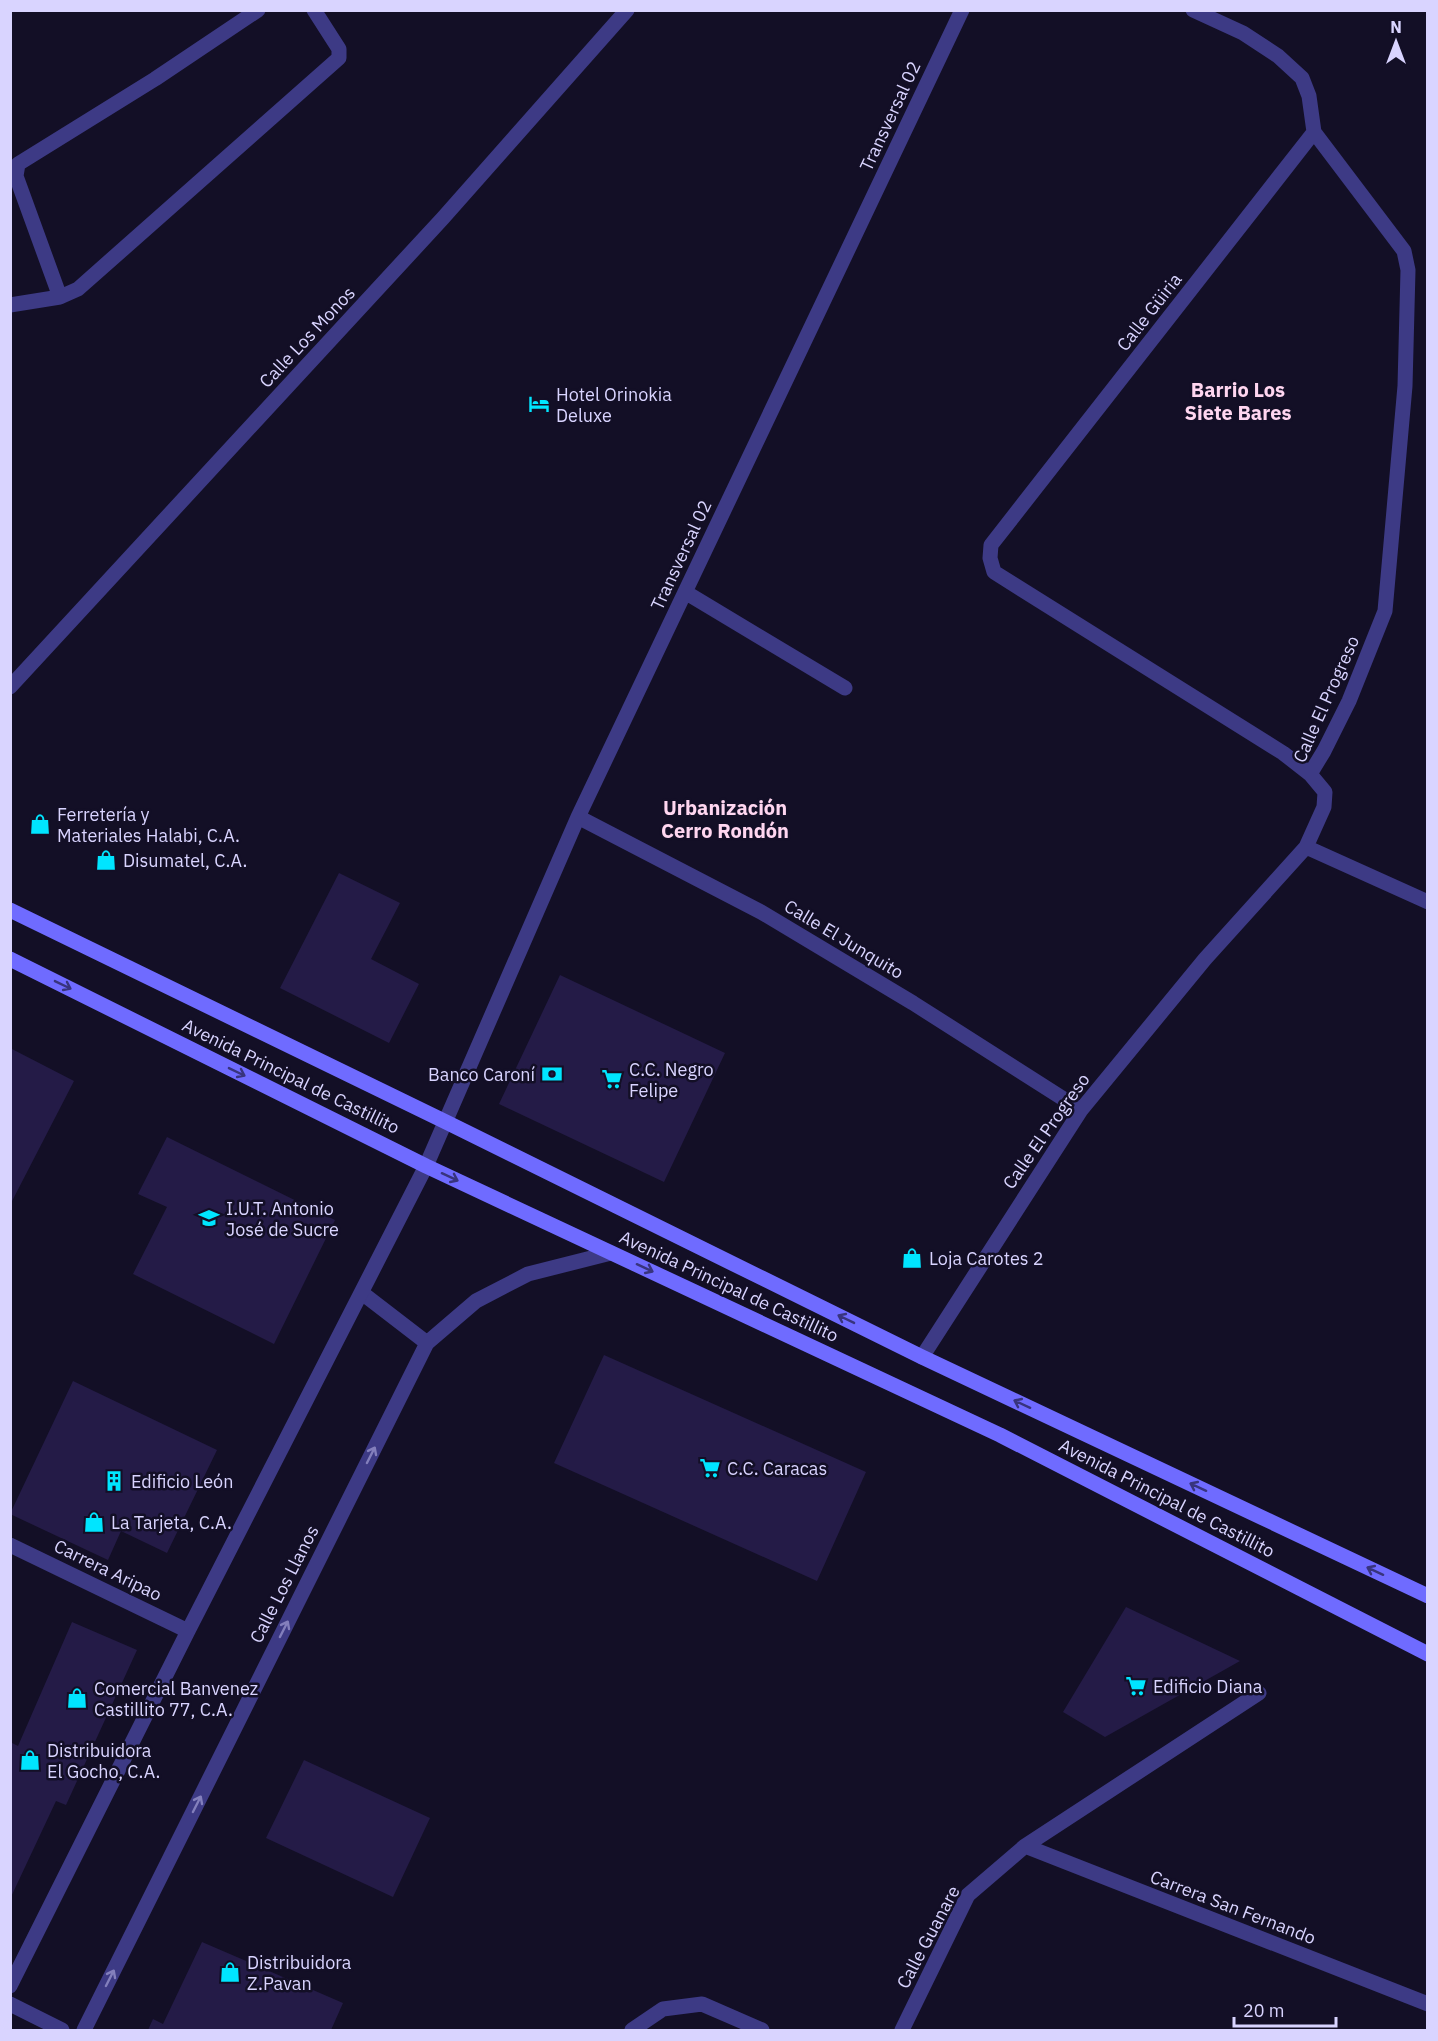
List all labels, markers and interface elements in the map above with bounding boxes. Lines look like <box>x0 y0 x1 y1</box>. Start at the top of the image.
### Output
north arrow <box>1366 12 1426 72</box>
text: N <box>1390 17 1402 37</box>
street label: Transversal 02 <box>854 57 926 175</box>
street label: Calle Güiria <box>1111 268 1187 356</box>
street label: Calle Los Monos <box>254 281 360 393</box>
district label: Barrio Los Siete Bares <box>1185 376 1292 426</box>
place label: Hotel Orinokia Deluxe <box>556 383 672 427</box>
hotel icon: Hotel Orinokia Deluxe <box>527 392 551 416</box>
street label: Transversal 02 <box>645 496 717 614</box>
street label: Calle El Progreso <box>1288 632 1364 766</box>
district label: Urbanización Cerro Rondón <box>661 794 789 844</box>
place label: Ferretería y Materiales Halabi, C.A. <box>57 803 240 847</box>
shop icon: Ferretería y Materiales Halabi, C.A. <box>28 812 52 836</box>
shop icon: Disumatel, C.A. <box>94 848 118 872</box>
place label: Disumatel, C.A. <box>123 849 247 872</box>
street label: Calle El Junquito <box>780 894 908 984</box>
one-way arrow <box>53 979 71 991</box>
street label: Avenida Principal de Castillito <box>179 1013 403 1139</box>
place label: C.C. Negro Felipe <box>629 1058 714 1102</box>
bank icon: Banco Caroní <box>540 1062 564 1086</box>
place label: Banco Caroní <box>428 1063 535 1086</box>
one-way arrow <box>228 1066 246 1078</box>
supermarket icon: C.C. Negro Felipe <box>600 1067 624 1091</box>
street label: Calle El Progreso <box>997 1069 1095 1193</box>
one-way arrow <box>440 1171 458 1183</box>
place label: I.U.T. Antonio José de Sucre <box>226 1197 339 1241</box>
school or university icon: I.U.T. Antonio José de Sucre <box>197 1206 221 1230</box>
street label: Avenida Principal de Castillito <box>616 1225 842 1347</box>
shop icon: Loja Carotes 2 <box>900 1246 924 1270</box>
place label: Loja Carotes 2 <box>929 1247 1044 1270</box>
one-way arrow <box>636 1263 654 1275</box>
one-way arrow <box>838 1313 856 1325</box>
one-way arrow <box>1013 1398 1031 1410</box>
street label: Avenida Principal de Castillito <box>1055 1434 1279 1562</box>
one-way arrow <box>366 1446 377 1464</box>
supermarket icon: C.C. Caracas <box>698 1456 722 1480</box>
place label: C.C. Caracas <box>727 1457 827 1480</box>
building icon: Edificio León <box>102 1469 126 1493</box>
place label: Edificio León <box>131 1470 233 1493</box>
one-way arrow <box>1190 1481 1208 1493</box>
shop icon: La Tarjeta, C.A. <box>82 1510 106 1534</box>
place label: La Tarjeta, C.A. <box>111 1511 232 1534</box>
street label: Calle Los Llanos <box>244 1521 324 1647</box>
street label: Carrera Aripao <box>50 1534 166 1606</box>
one-way arrow <box>1366 1564 1384 1576</box>
one-way arrow <box>279 1621 290 1639</box>
supermarket icon: Edificio Diana <box>1124 1674 1148 1698</box>
place label: Edificio Diana <box>1153 1675 1263 1698</box>
place label: Comercial Banvenez Castillito 77, C.A. <box>94 1677 258 1721</box>
shop icon: Comercial Banvenez Castillito 77, C.A. <box>65 1686 89 1710</box>
place label: Distribuidora El Gocho, C.A. <box>47 1739 160 1783</box>
shop icon: Distribuidora El Gocho, C.A. <box>18 1748 42 1772</box>
one-way arrow <box>191 1795 203 1813</box>
street label: Carrera San Fernando <box>1147 1865 1319 1949</box>
street label: Calle Guanare <box>891 1882 965 1992</box>
place label: Distribuidora Z.Pavan <box>247 1951 352 1995</box>
shop icon: Distribuidora Z.Pavan <box>218 1960 242 1984</box>
one-way arrow <box>104 1970 116 1988</box>
scale bar <box>1234 1990 1336 2028</box>
text: 20 m <box>1243 1999 1285 2022</box>

